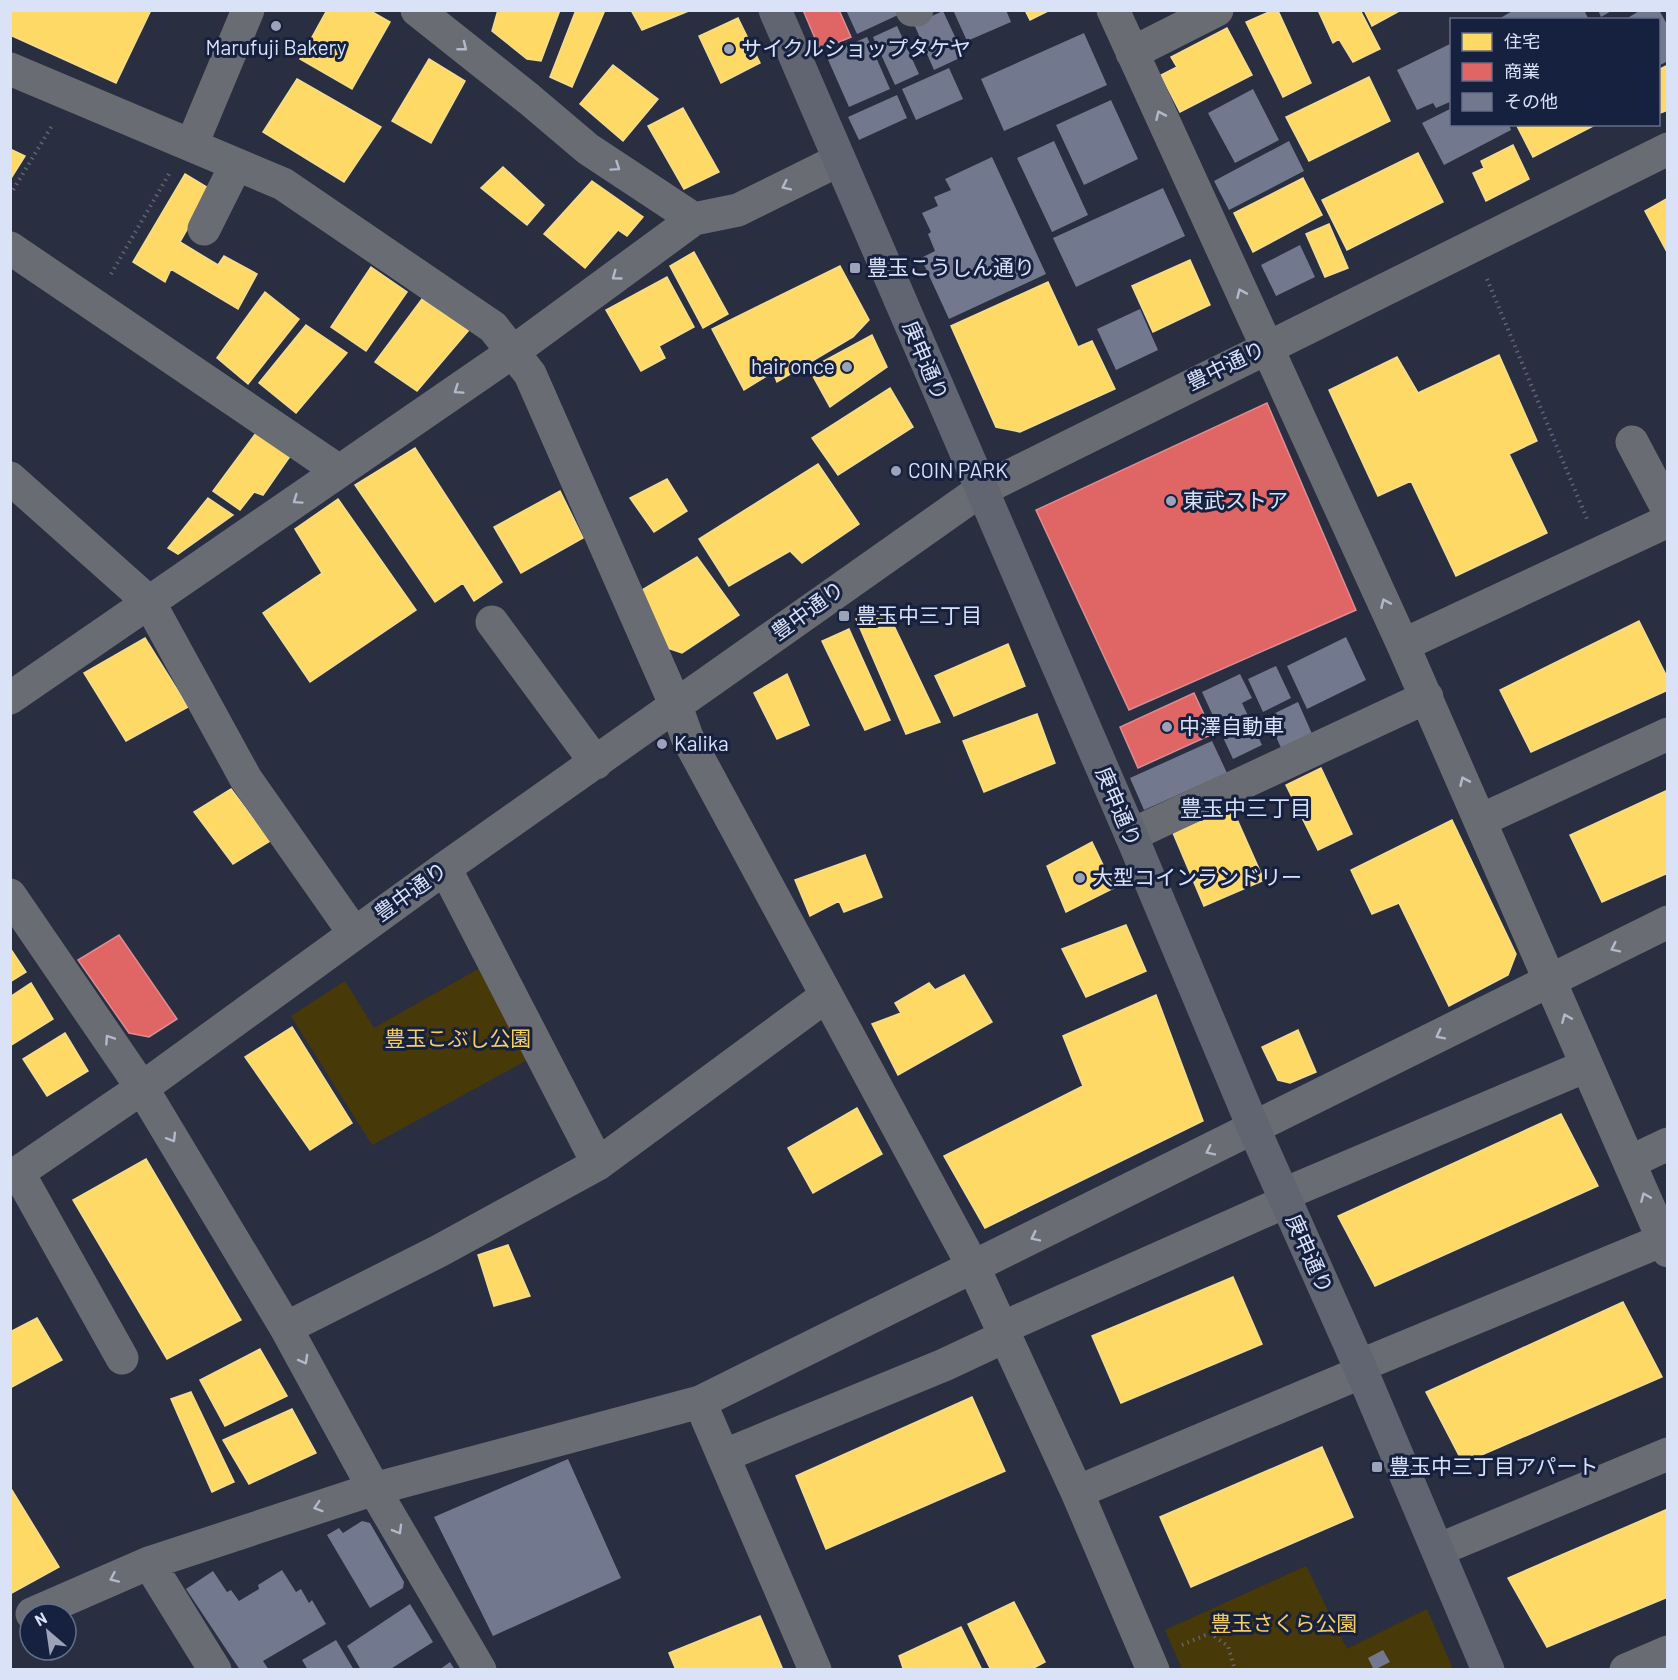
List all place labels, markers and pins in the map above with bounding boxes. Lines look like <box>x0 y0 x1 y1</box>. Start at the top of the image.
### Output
marker: Marufuji Bakery <box>269 19 283 33</box>
place label: Marufuji Bakery <box>205 34 347 59</box>
place label: サイクルショップタケヤ <box>741 35 971 60</box>
marker: サイクルショップタケヤ <box>722 42 736 56</box>
place label: 豊玉こうしん通り <box>867 254 1035 279</box>
marker: 豊玉こうしん通り <box>848 261 862 275</box>
place label: hair once <box>751 353 835 378</box>
marker: hair once <box>840 360 854 374</box>
place label: COIN PARK <box>908 457 1008 482</box>
marker: COIN PARK <box>889 464 903 478</box>
place label: 東武ストア <box>1183 487 1288 512</box>
marker: 東武ストア <box>1164 494 1178 508</box>
place label: 豊玉中三丁目 <box>856 602 982 627</box>
marker: 豊玉中三丁目 <box>837 609 851 623</box>
place label: 中澤自動車 <box>1179 713 1284 738</box>
marker: 中澤自動車 <box>1160 720 1174 734</box>
place label: Kalika <box>674 730 729 755</box>
marker: Kalika <box>655 737 669 751</box>
place label: 大型コインランドリー <box>1092 864 1302 889</box>
marker: 大型コインランドリー <box>1073 871 1087 885</box>
place label: 豊玉中三丁目アパート <box>1389 1453 1599 1478</box>
marker: 豊玉中三丁目アパート <box>1370 1460 1384 1474</box>

